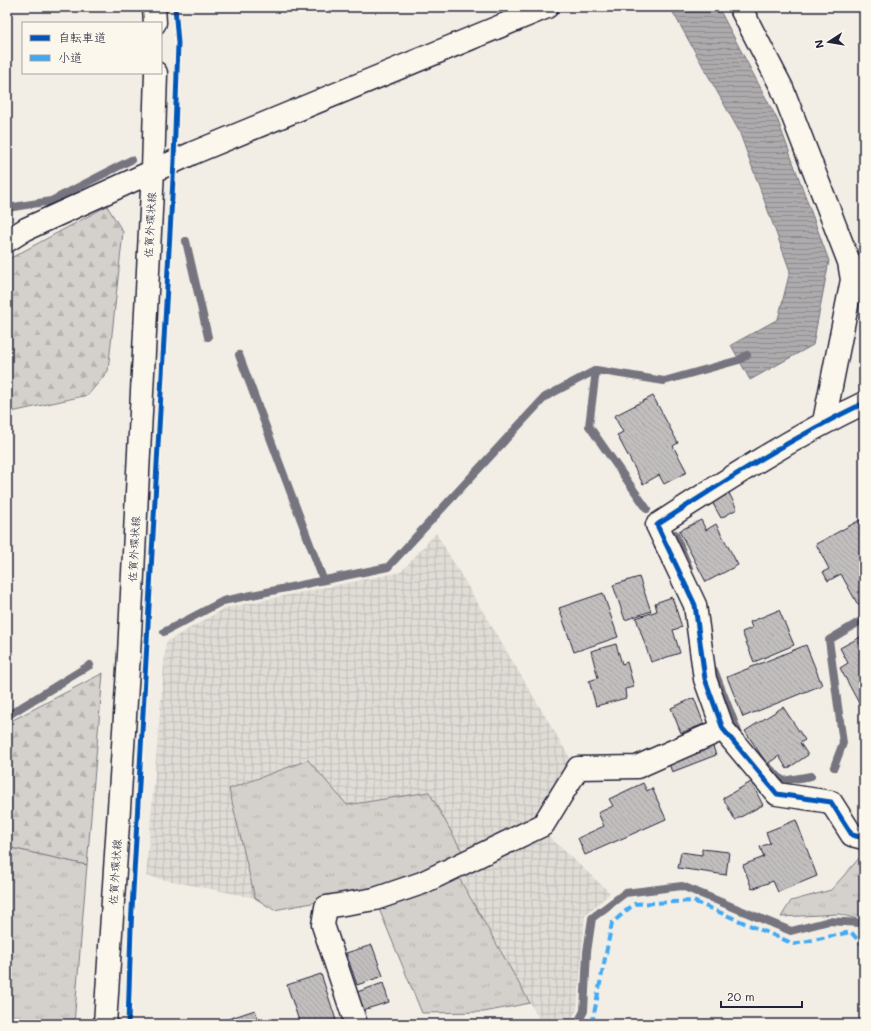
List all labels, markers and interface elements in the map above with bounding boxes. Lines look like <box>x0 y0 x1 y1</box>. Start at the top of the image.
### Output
legend <box>22 22 162 74</box>
north arrow <box>809 22 849 62</box>
text: 自転車道 <box>58 29 106 45</box>
text: N <box>811 39 827 50</box>
text: 小道 <box>58 49 82 65</box>
street label: 佐賀外環状線 <box>140 192 159 258</box>
street label: 佐賀外環状線 <box>124 516 143 582</box>
street label: 佐賀外環状線 <box>105 839 124 905</box>
scale bar <box>721 983 802 1009</box>
text: 20 m <box>727 988 755 1004</box>

